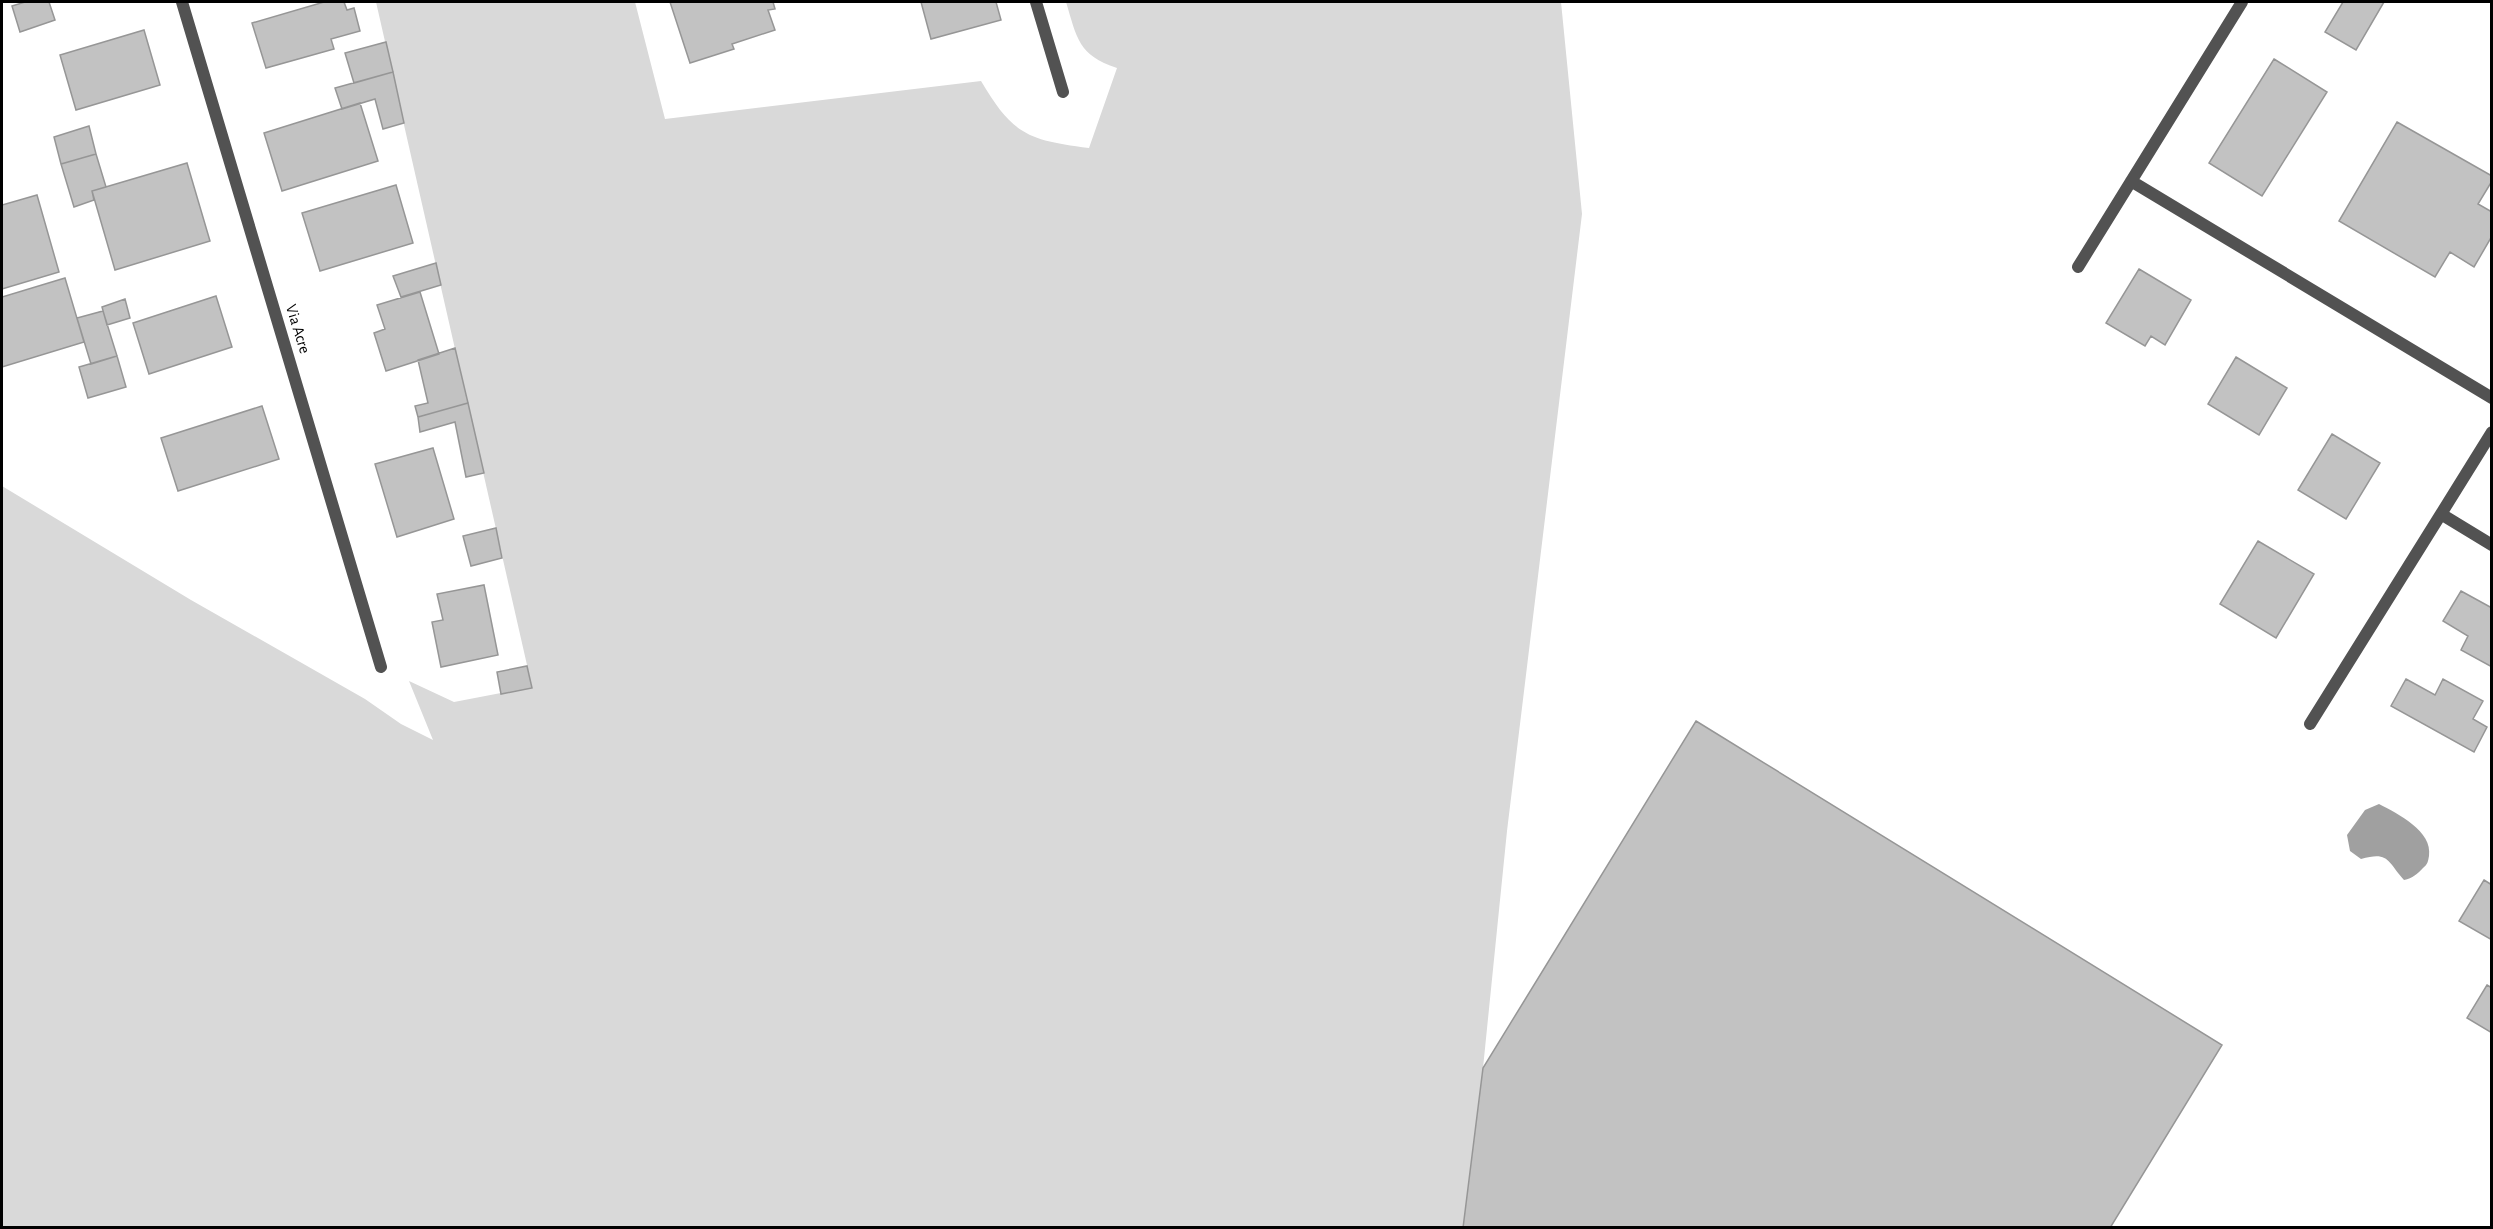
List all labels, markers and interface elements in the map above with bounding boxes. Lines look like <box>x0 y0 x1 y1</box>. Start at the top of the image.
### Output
street label: Via Acre <box>283 303 313 355</box>

